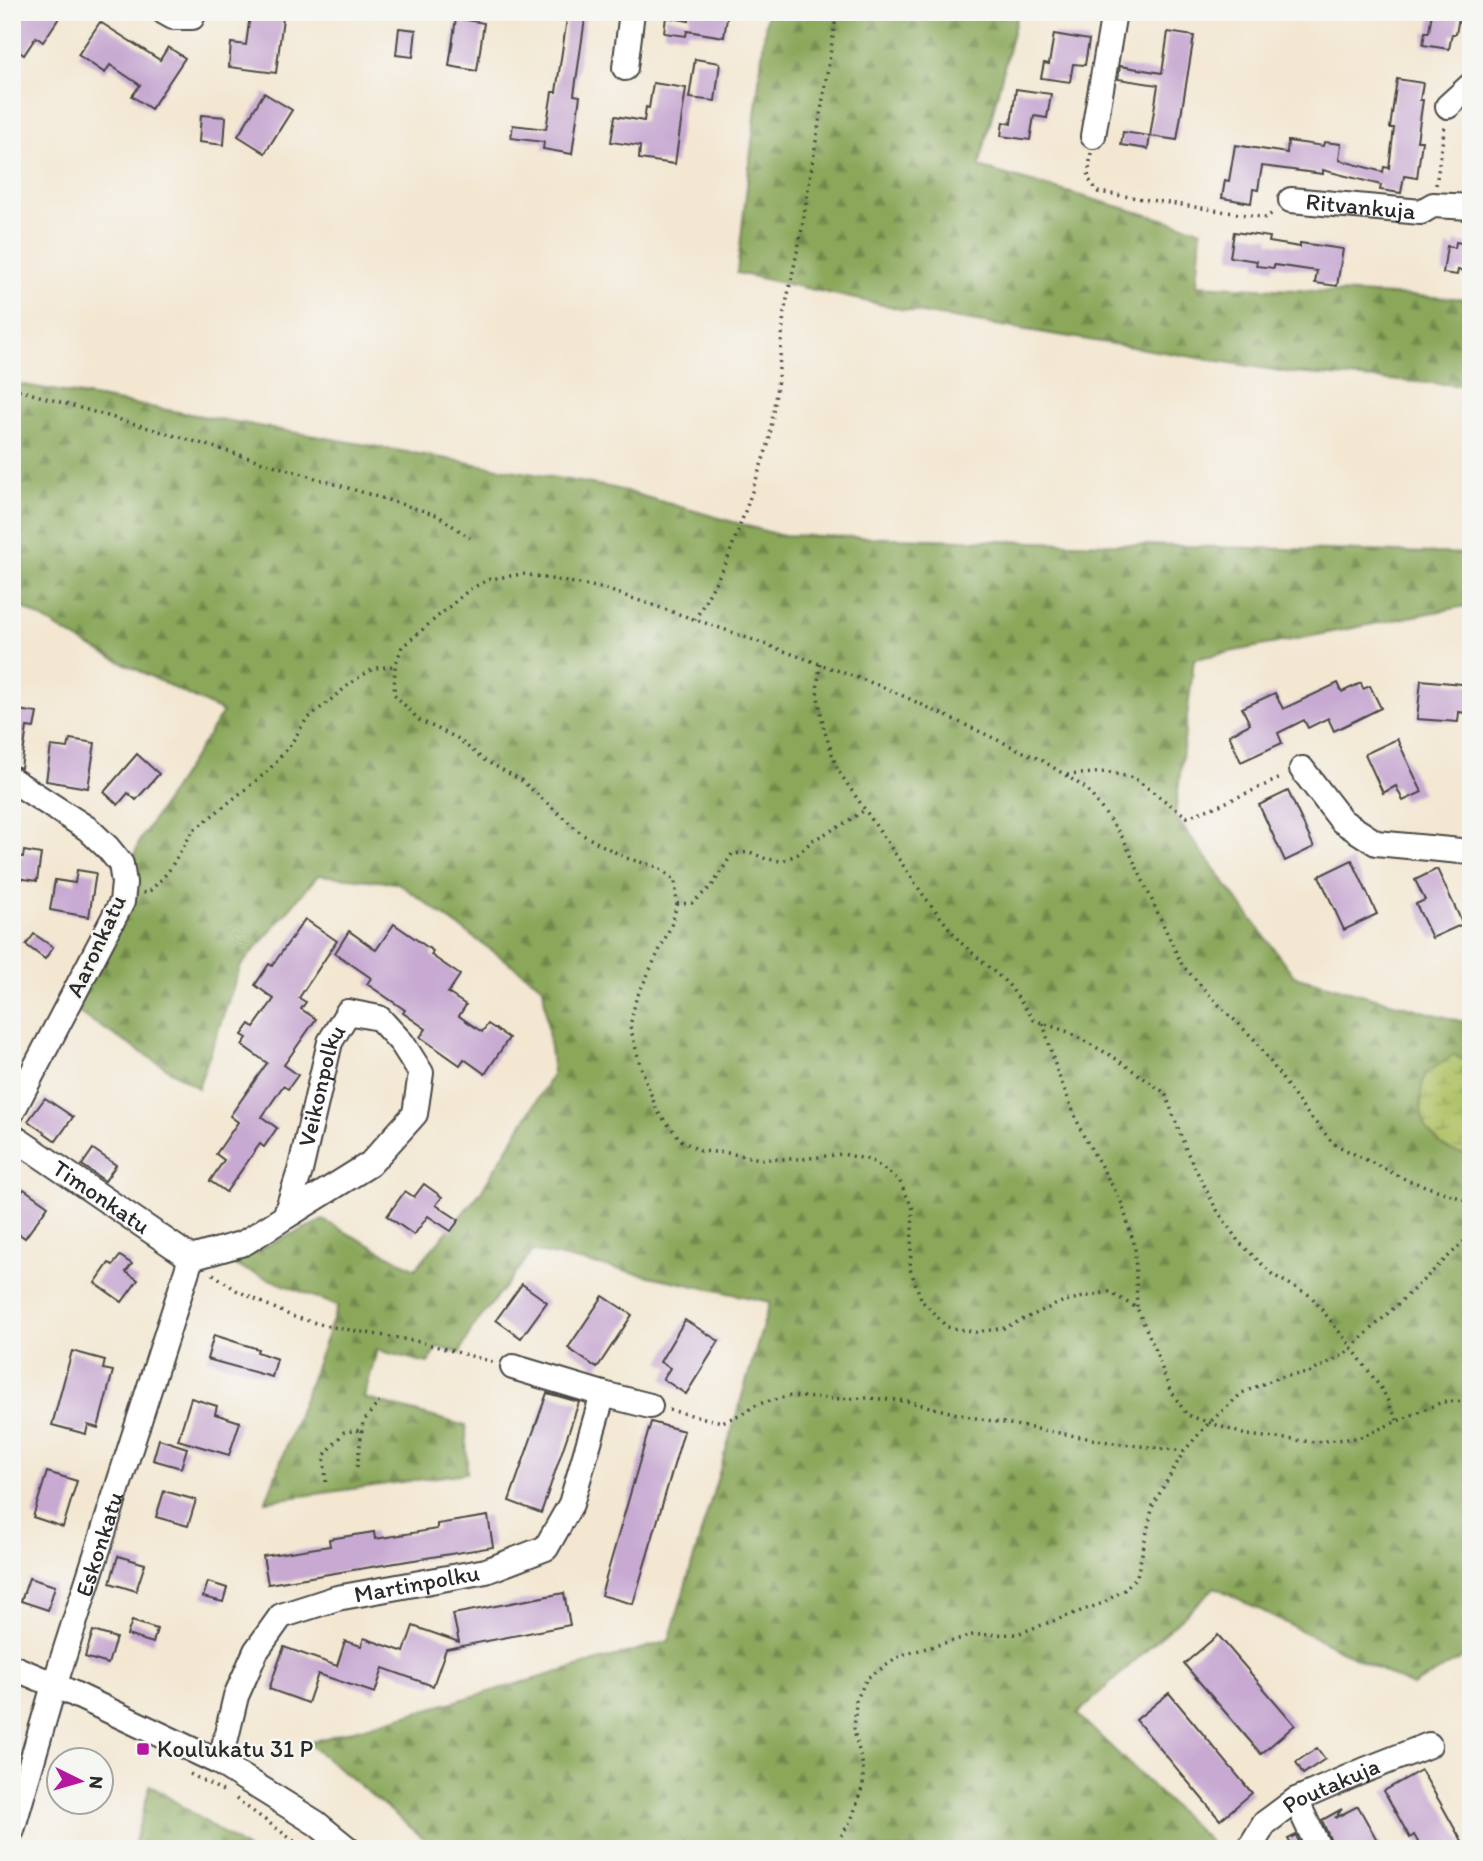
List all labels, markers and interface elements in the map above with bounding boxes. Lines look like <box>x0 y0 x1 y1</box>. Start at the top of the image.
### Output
street label: Ritvankuja <box>1304 186 1418 225</box>
street label: Aaronkatu <box>59 890 132 1002</box>
street label: Veikonpolku <box>291 1019 351 1150</box>
street label: Timonkatu <box>47 1153 156 1240</box>
street label: Eskonkatu <box>69 1488 129 1600</box>
street label: Martinpolku <box>352 1557 482 1609</box>
place label: Koulukatu 31 P <box>157 1734 314 1763</box>
marker: Koulukatu 31 P <box>135 1741 151 1757</box>
north arrow <box>46 1745 116 1815</box>
street label: Poutakuja <box>1276 1751 1384 1819</box>
text: N <box>84 1775 108 1790</box>

